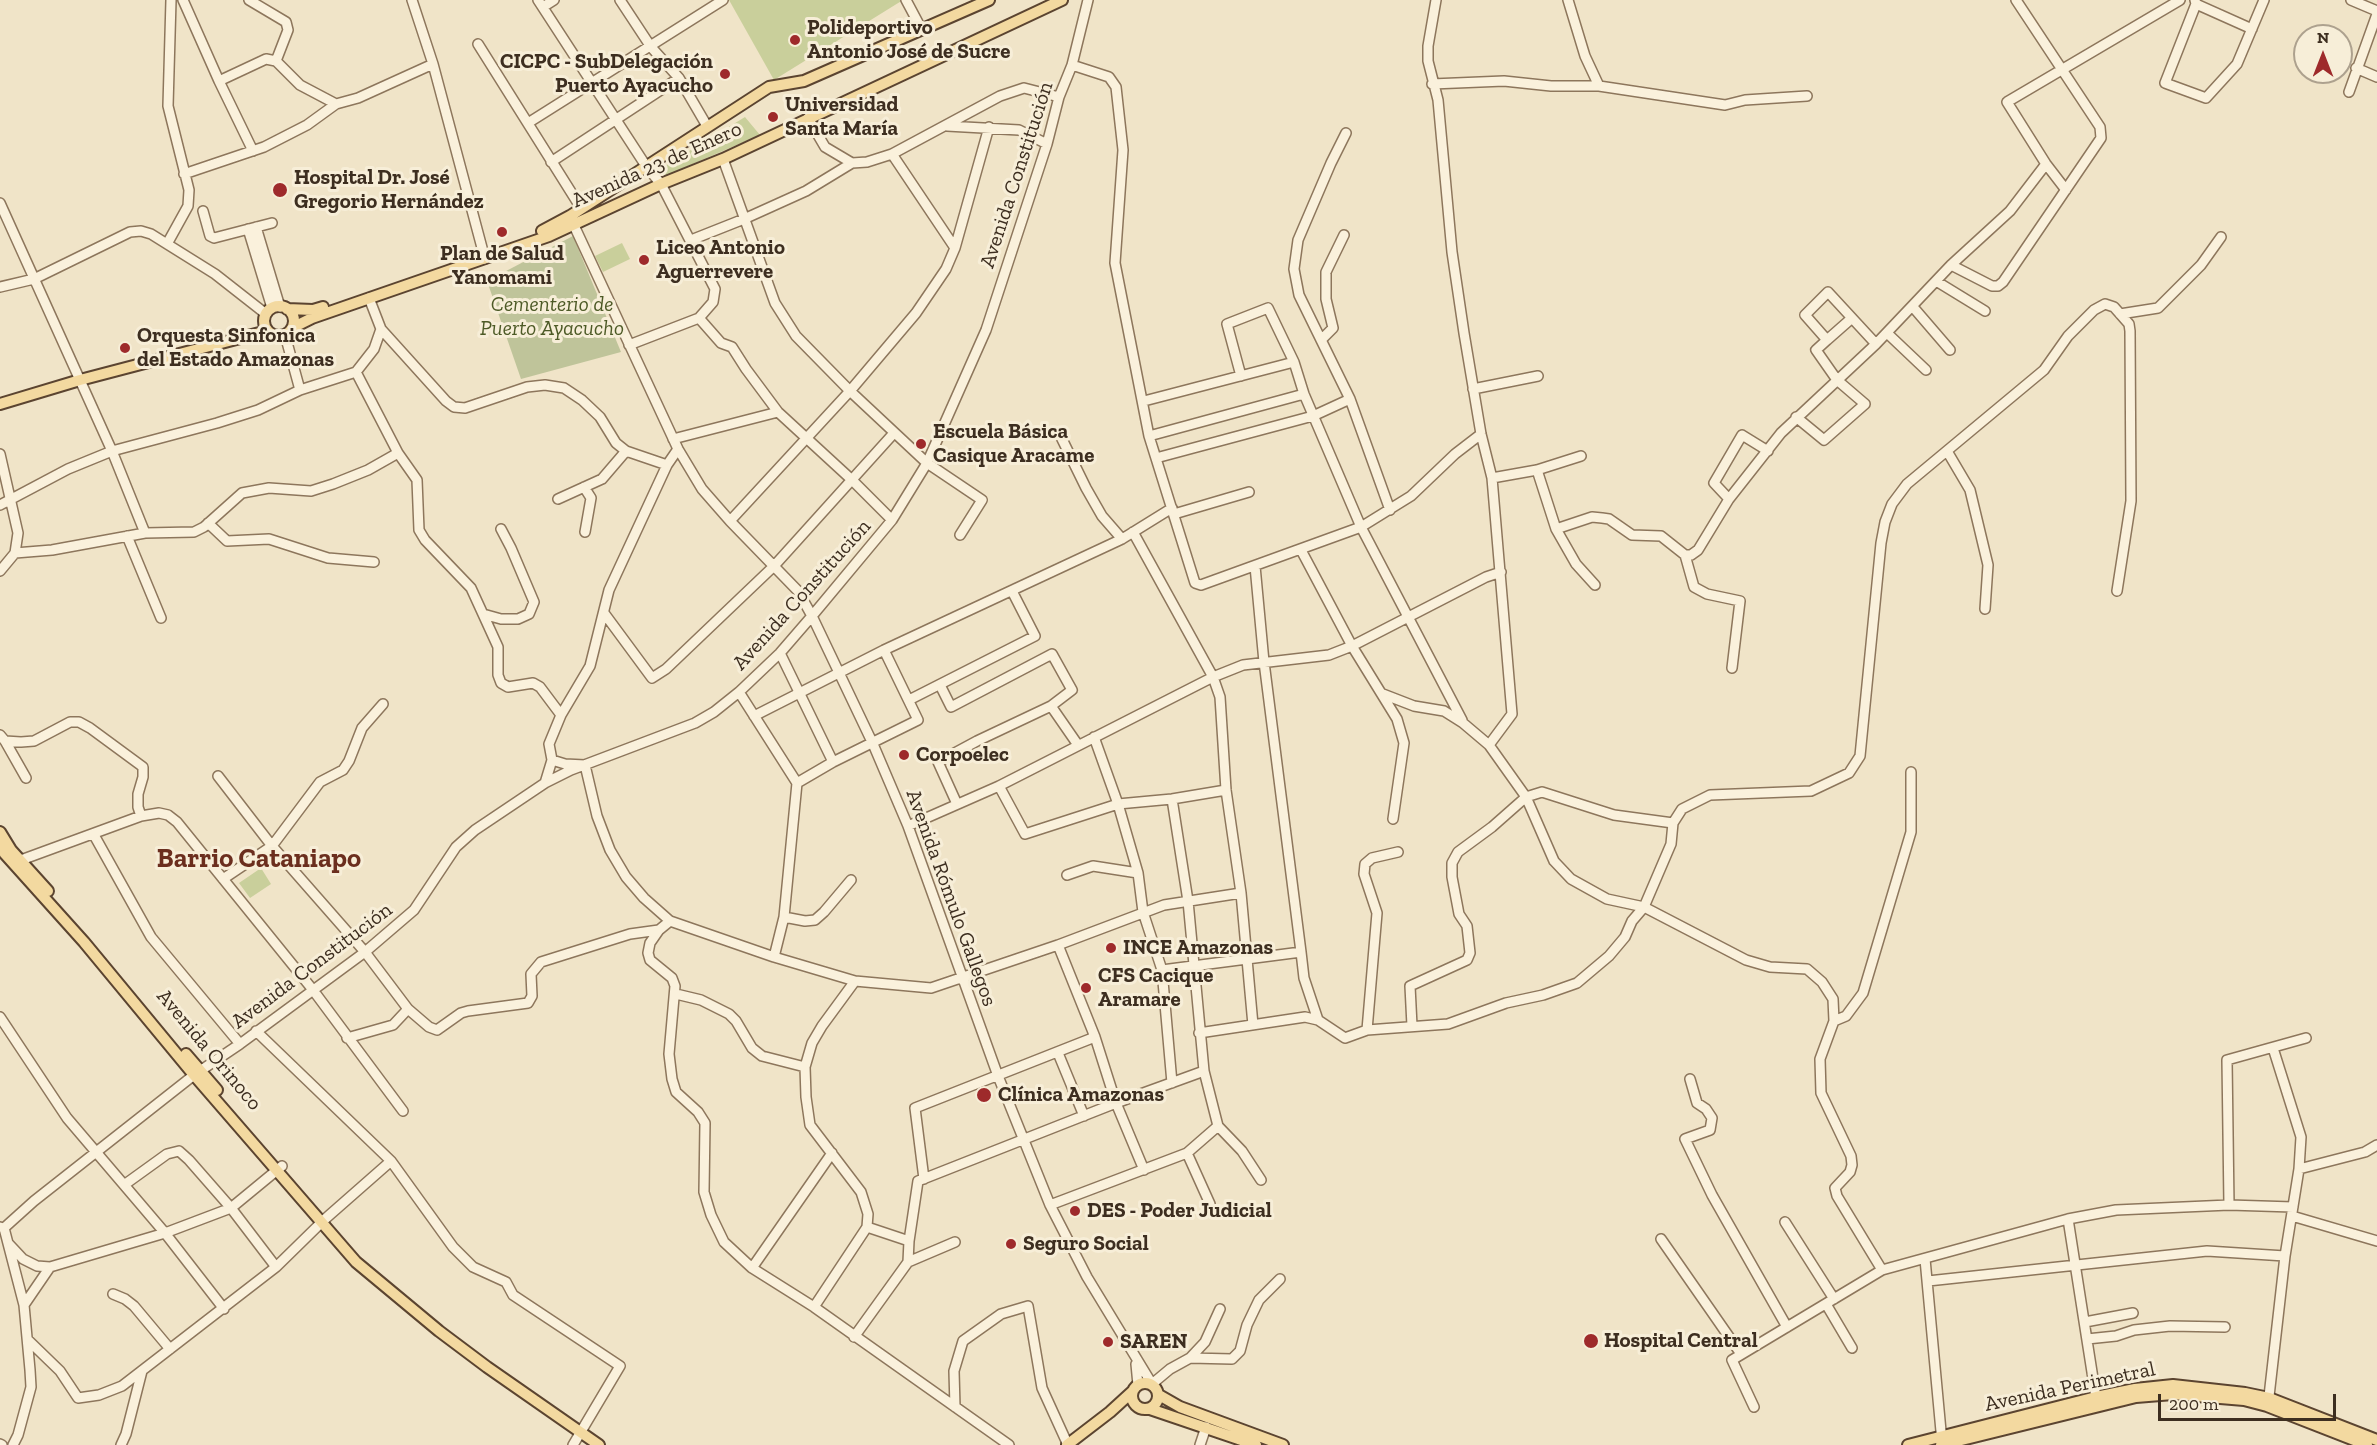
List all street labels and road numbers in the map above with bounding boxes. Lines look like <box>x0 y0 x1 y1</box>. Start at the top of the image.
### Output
street label: Avenida Constitución <box>975 79 1059 271</box>
street label: Avenida 23 de Enero <box>568 116 746 214</box>
street label: Avenida Constitución <box>728 514 876 676</box>
street label: Avenida Rómulo Gallegos <box>900 786 1002 1010</box>
street label: Avenida Constitución <box>227 897 397 1035</box>
street label: Avenida Orinoco <box>151 984 267 1116</box>
street label: Avenida Perimetral <box>1982 1357 2158 1417</box>

